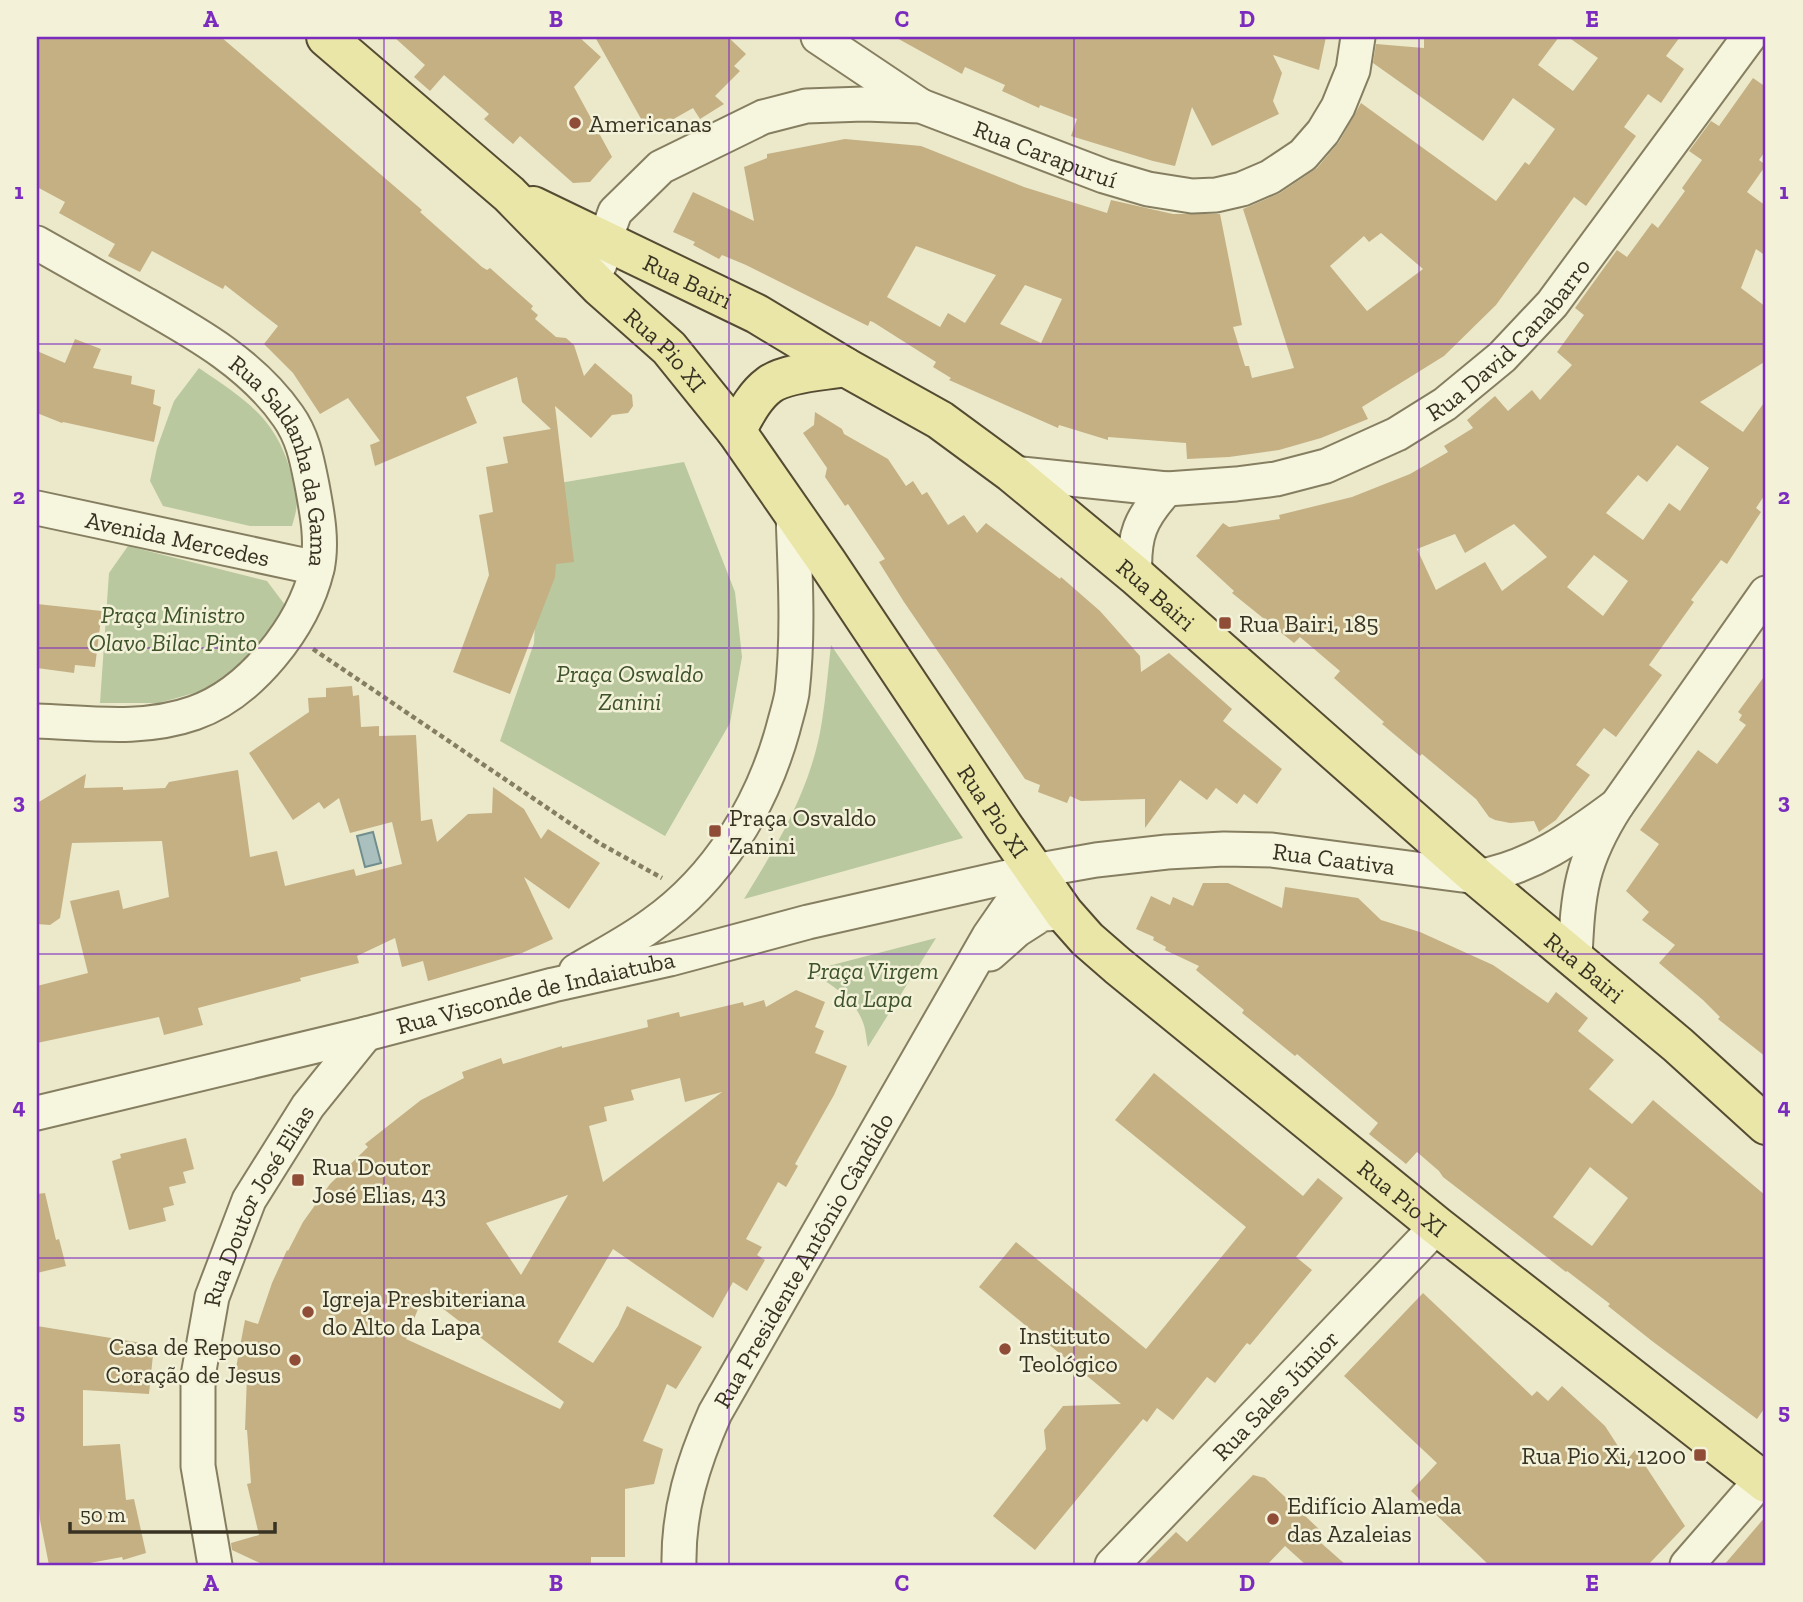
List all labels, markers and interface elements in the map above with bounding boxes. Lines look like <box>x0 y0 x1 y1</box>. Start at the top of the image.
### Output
text: A <box>203 5 219 33</box>
text: B <box>549 5 563 33</box>
text: C <box>895 5 909 33</box>
text: D <box>1239 5 1255 33</box>
text: E <box>1585 5 1599 33</box>
place label: Americanas <box>589 109 712 138</box>
street label: Rua Carapuruí <box>970 113 1121 194</box>
marker: Americanas <box>567 115 583 131</box>
text: 1 <box>14 177 24 205</box>
text: 1 <box>1779 177 1789 205</box>
street label: Rua Bairi <box>639 247 737 315</box>
street label: Rua David Canabarro <box>1421 252 1596 427</box>
street label: Rua Pio XI <box>619 301 713 397</box>
street label: Rua Saldanha da Gama <box>224 348 334 570</box>
text: 2 <box>13 482 25 510</box>
text: 2 <box>1778 482 1790 510</box>
street label: Avenida Mercedes <box>83 504 273 572</box>
street label: Rua Bairi <box>1111 552 1202 636</box>
park label: Praça Ministro Olavo Bilac Pinto <box>89 600 257 657</box>
place label: Rua Bairi, 185 <box>1239 609 1379 638</box>
marker: Rua Bairi, 185 <box>1217 615 1233 631</box>
park label: Praça Oswaldo Zanini <box>556 659 704 716</box>
street label: Rua Pio XI <box>952 759 1035 863</box>
text: 3 <box>13 787 25 815</box>
text: 3 <box>1778 787 1790 815</box>
place label: Praça Osvaldo Zanini <box>729 803 876 860</box>
marker: Praça Osvaldo Zanini <box>707 823 723 839</box>
street label: Rua Caativa <box>1271 836 1397 881</box>
street label: Rua Bairi <box>1539 925 1631 1009</box>
street label: Rua Visconde de Indaiatuba <box>393 944 678 1040</box>
park label: Praça Virgem da Lapa <box>807 956 939 1013</box>
text: 4 <box>12 1092 26 1120</box>
text: 4 <box>1777 1092 1791 1120</box>
street label: Rua Doutor José Elias <box>196 1099 320 1309</box>
street label: Rua Presidente Antônio Cândido <box>707 1107 899 1413</box>
place label: Rua Doutor José Elias, 43 <box>312 1152 446 1209</box>
street label: Rua Pio XI <box>1352 1153 1453 1243</box>
marker: Rua Doutor José Elias, 43 <box>290 1172 306 1188</box>
place label: Igreja Presbiteriana do Alto da Lapa <box>322 1284 526 1341</box>
marker: Igreja Presbiteriana do Alto da Lapa <box>300 1304 316 1320</box>
place label: Instituto Teológico <box>1019 1321 1118 1378</box>
street label: Rua Sales Júnior <box>1206 1323 1345 1466</box>
place label: Casa de Repouso Coração de Jesus <box>106 1332 281 1389</box>
marker: Instituto Teológico <box>997 1341 1013 1357</box>
marker: Casa de Repouso Coração de Jesus <box>287 1352 303 1368</box>
text: 5 <box>13 1397 25 1425</box>
text: 5 <box>1778 1397 1790 1425</box>
place label: Rua Pio Xi, 1200 <box>1521 1441 1686 1470</box>
marker: Rua Pio Xi, 1200 <box>1692 1447 1708 1463</box>
scale bar <box>70 1490 275 1534</box>
place label: Edifício Alameda das Azaleias <box>1287 1491 1462 1548</box>
text: 50 m <box>80 1502 126 1527</box>
marker: Edifício Alameda das Azaleias <box>1265 1511 1281 1527</box>
text: A <box>203 1569 219 1597</box>
text: B <box>549 1569 563 1597</box>
text: C <box>895 1569 909 1597</box>
text: D <box>1239 1569 1255 1597</box>
text: E <box>1585 1569 1599 1597</box>

